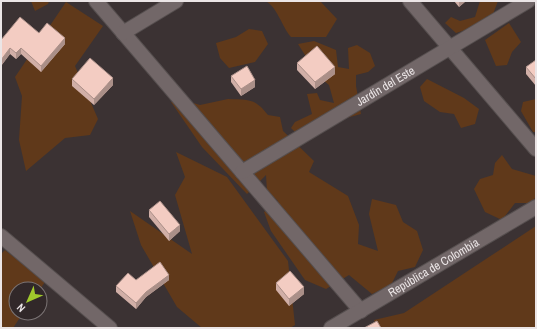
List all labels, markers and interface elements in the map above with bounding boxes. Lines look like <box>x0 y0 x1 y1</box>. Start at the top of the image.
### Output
street label: Jardín del Este <box>353 63 418 110</box>
street label: República de Colombia <box>385 234 482 301</box>
north arrow <box>8 281 48 321</box>
text: N <box>14 301 28 315</box>

